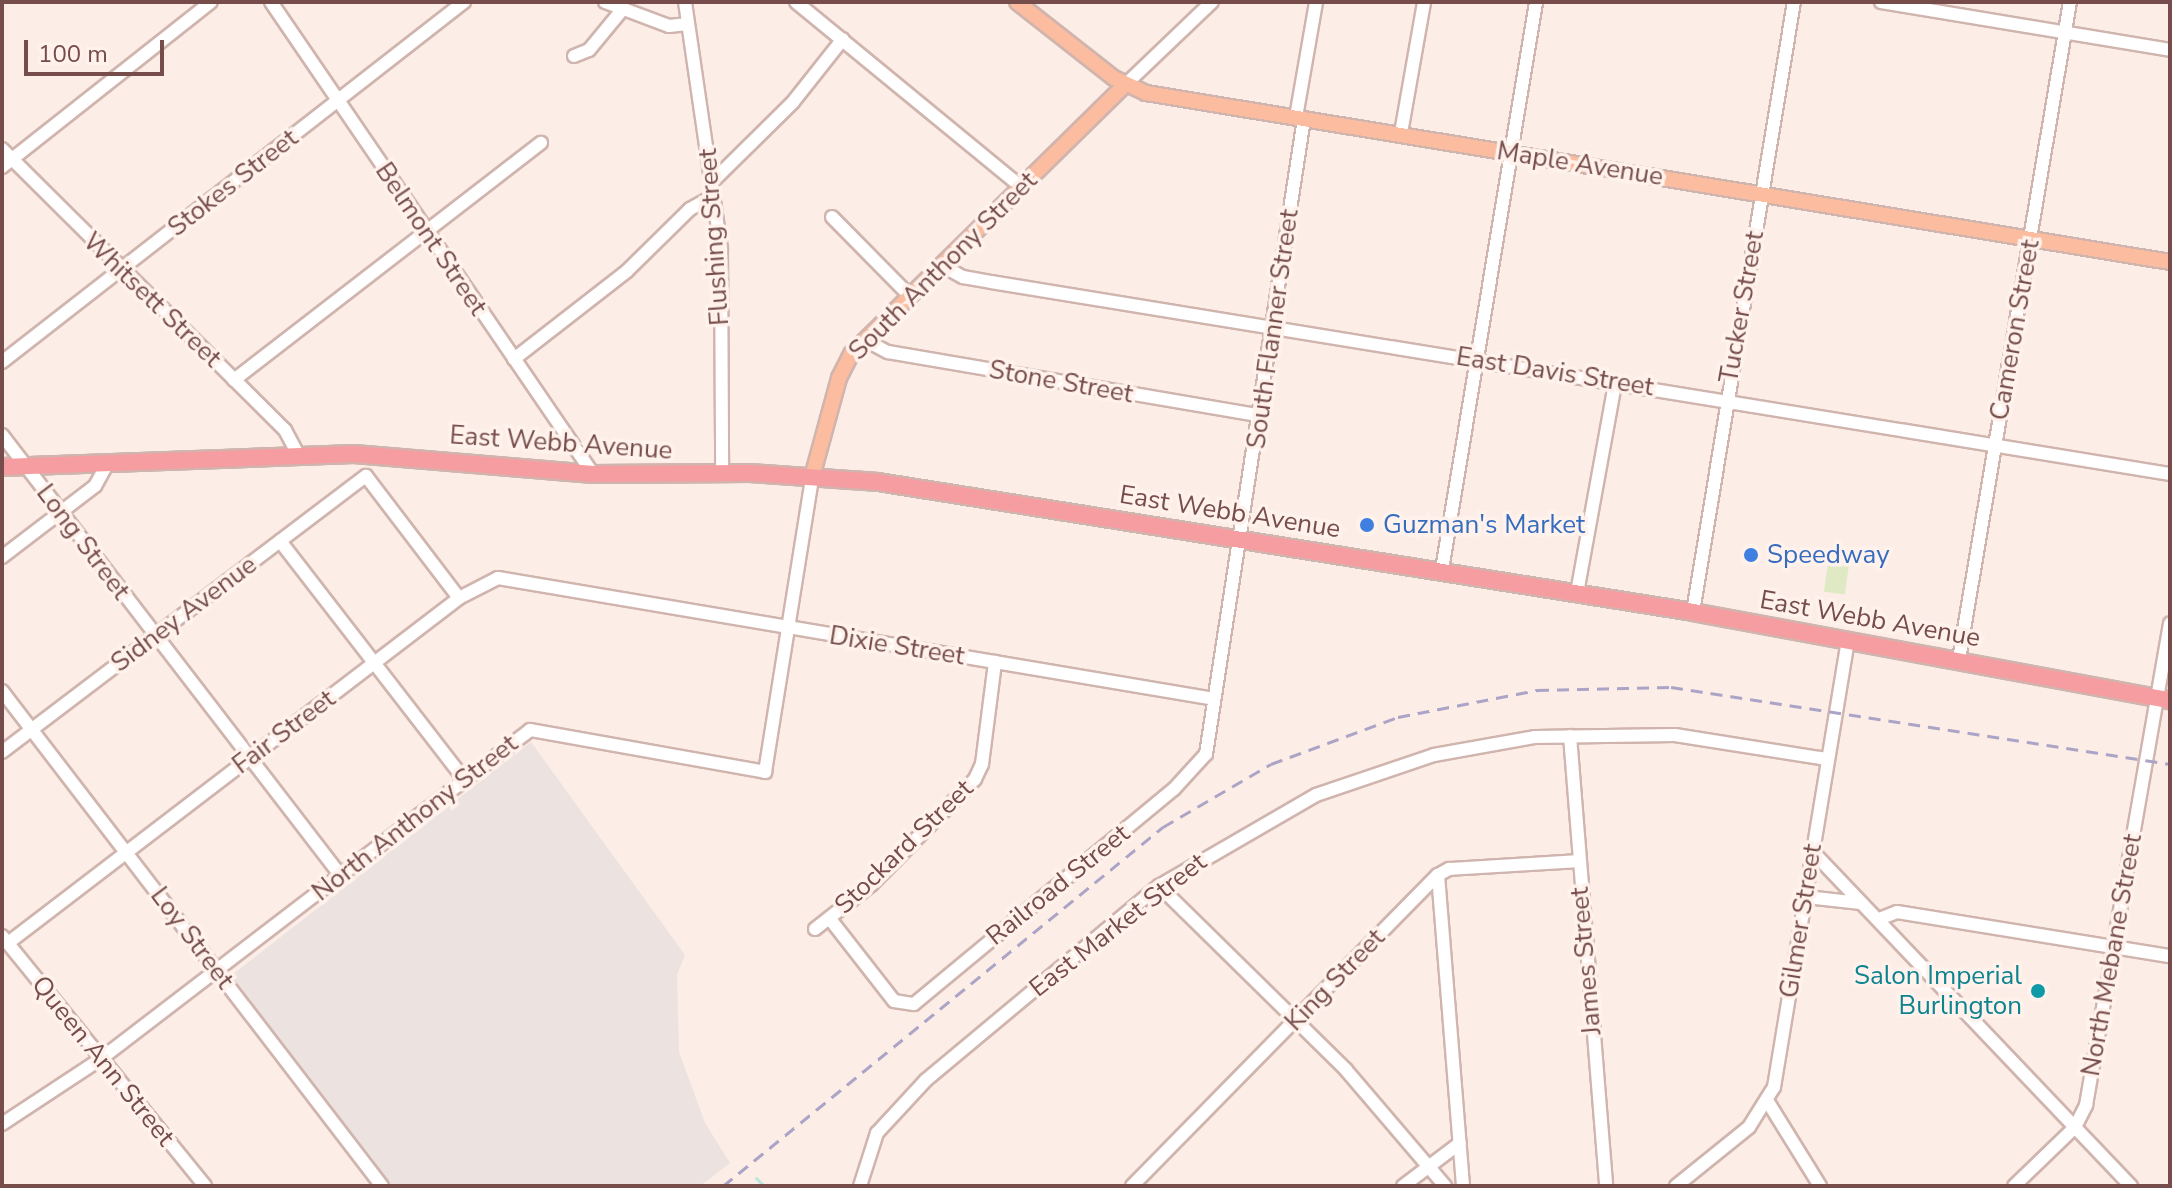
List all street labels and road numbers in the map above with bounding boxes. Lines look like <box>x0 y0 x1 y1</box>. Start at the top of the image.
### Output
street label: Stokes Street <box>162 123 304 243</box>
street label: Maple Avenue <box>1495 135 1665 193</box>
street label: Flushing Street <box>692 147 736 327</box>
street label: Belmont Street <box>368 157 494 321</box>
street label: South Anthony Street <box>842 165 1044 367</box>
street label: South Flanner Street <box>1241 207 1305 451</box>
street label: Whitsett Street <box>76 226 228 374</box>
street label: Tucker Street <box>1713 229 1771 385</box>
street label: Cameron Street <box>1984 237 2046 423</box>
street label: East Davis Street <box>1454 341 1656 403</box>
street label: Stone Street <box>987 354 1135 410</box>
street label: East Webb Avenue <box>449 420 673 466</box>
street label: Long Street <box>30 478 136 606</box>
street label: East Webb Avenue <box>1117 479 1343 545</box>
street label: Sidney Avenue <box>105 549 263 679</box>
street label: East Webb Avenue <box>1757 584 1983 654</box>
street label: Dixie Street <box>827 620 967 672</box>
street label: Fair Street <box>227 683 341 781</box>
street label: North Anthony Street <box>306 728 524 908</box>
street label: Stockard Street <box>828 773 980 921</box>
street label: Railroad Street <box>980 818 1136 952</box>
street label: North Mebane Street <box>2075 831 2149 1079</box>
street label: Gilmer Street <box>1773 842 1829 1000</box>
street label: East Market Street <box>1024 846 1212 1004</box>
street label: Loy Street <box>144 881 240 995</box>
street label: James Street <box>1564 886 1608 1036</box>
street label: King Street <box>1279 922 1391 1038</box>
street label: Queen Ann Street <box>25 970 181 1152</box>

